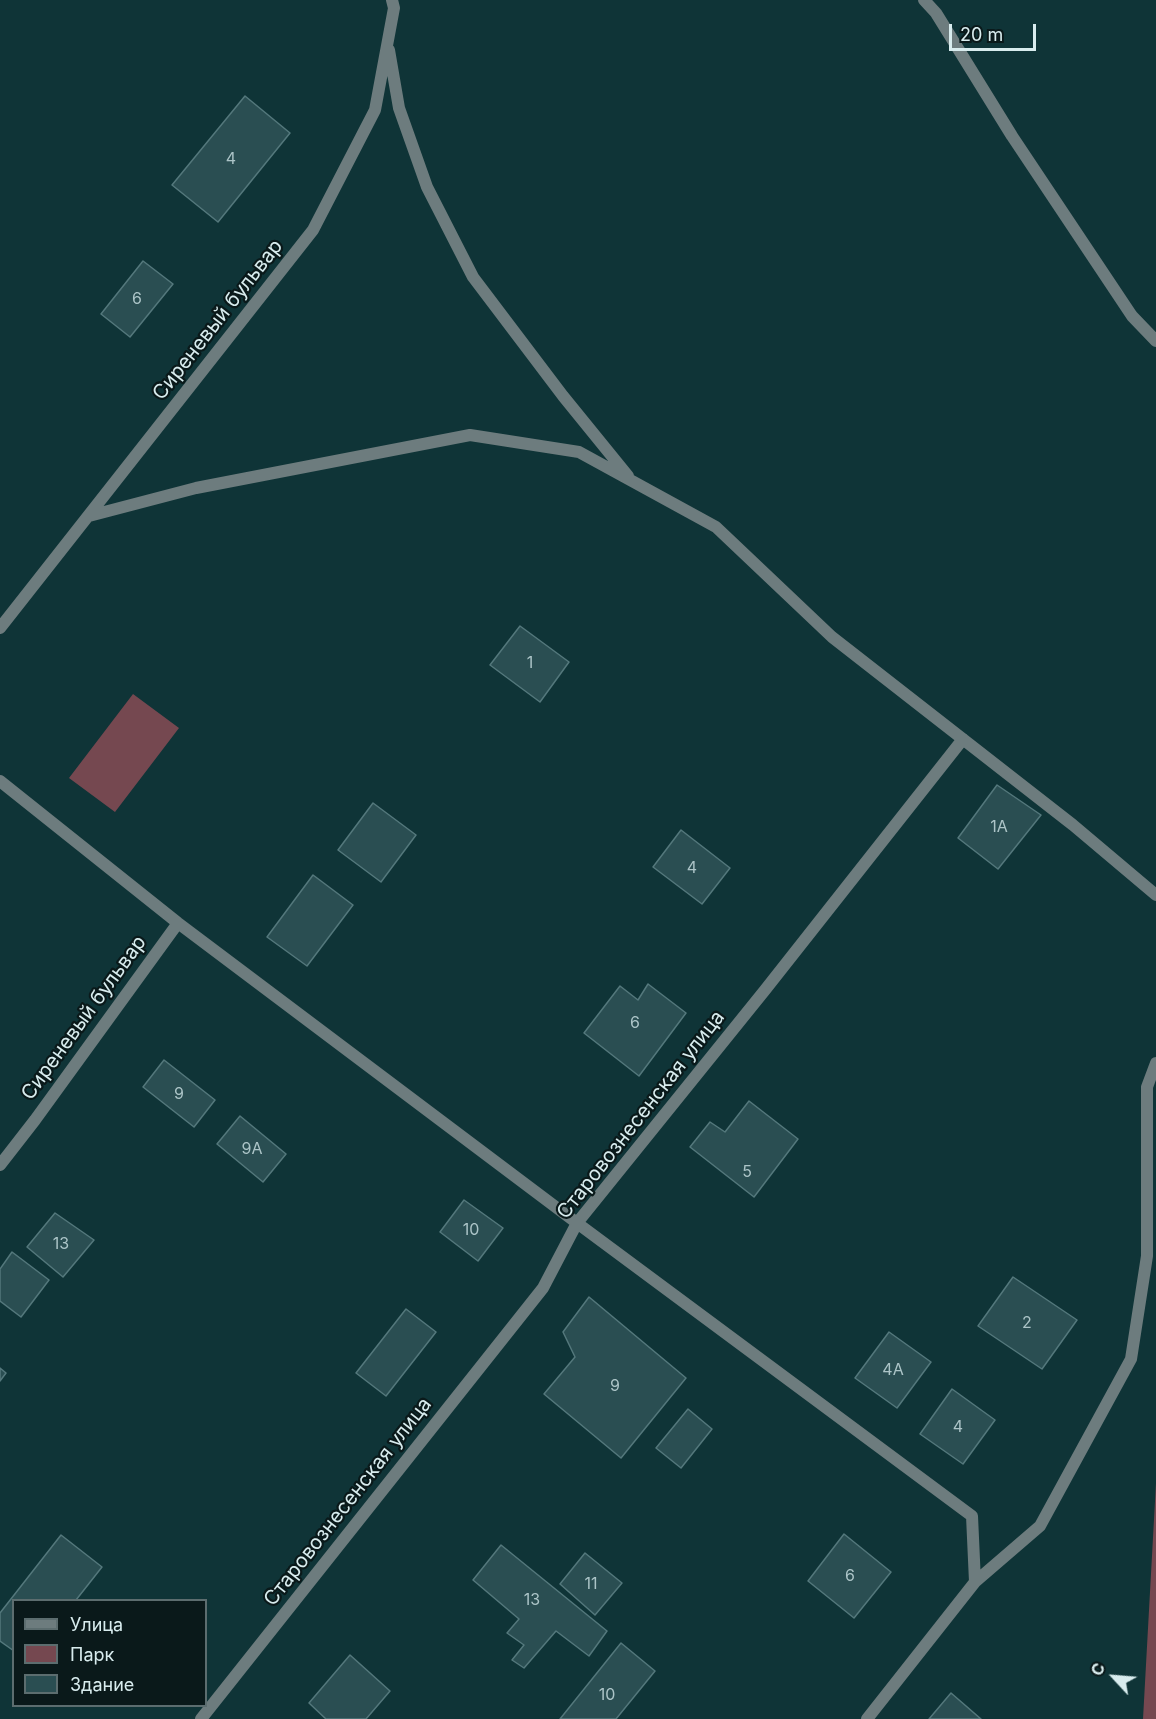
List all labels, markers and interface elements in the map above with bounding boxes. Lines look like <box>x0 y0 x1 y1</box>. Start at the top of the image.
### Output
scale bar <box>952 12 1039 50</box>
text: 20 m <box>960 24 1003 45</box>
house number: 4 <box>226 149 236 169</box>
street label: Сиреневый бульвар <box>148 235 288 405</box>
house number: 6 <box>132 289 142 309</box>
house number: 1 <box>527 653 533 673</box>
house number: 1А <box>990 817 1008 837</box>
house number: 4 <box>687 858 697 878</box>
street label: Сиреневый бульвар <box>16 931 152 1105</box>
street label: Старовознесенская улица <box>552 1006 730 1224</box>
house number: 6 <box>630 1013 640 1033</box>
house number: 9 <box>174 1084 184 1104</box>
house number: 9А <box>242 1139 262 1159</box>
house number: 5 <box>742 1162 752 1182</box>
house number: 10 <box>463 1220 479 1240</box>
house number: 13 <box>53 1234 69 1254</box>
house number: 2 <box>1022 1313 1032 1333</box>
house number: 4А <box>882 1360 904 1380</box>
house number: 9 <box>610 1376 620 1396</box>
street label: Старовознесенская улица <box>259 1393 437 1611</box>
house number: 4 <box>953 1417 963 1437</box>
house number: 6 <box>845 1566 855 1586</box>
house number: 11 <box>584 1574 598 1594</box>
house number: 13 <box>524 1590 540 1610</box>
legend <box>12 1599 207 1707</box>
text: Улица <box>70 1614 123 1635</box>
text: Парк <box>70 1644 114 1665</box>
north arrow <box>1084 1647 1144 1707</box>
text: С <box>1086 1659 1109 1679</box>
text: Здание <box>70 1674 134 1695</box>
house number: 10 <box>599 1685 615 1705</box>

